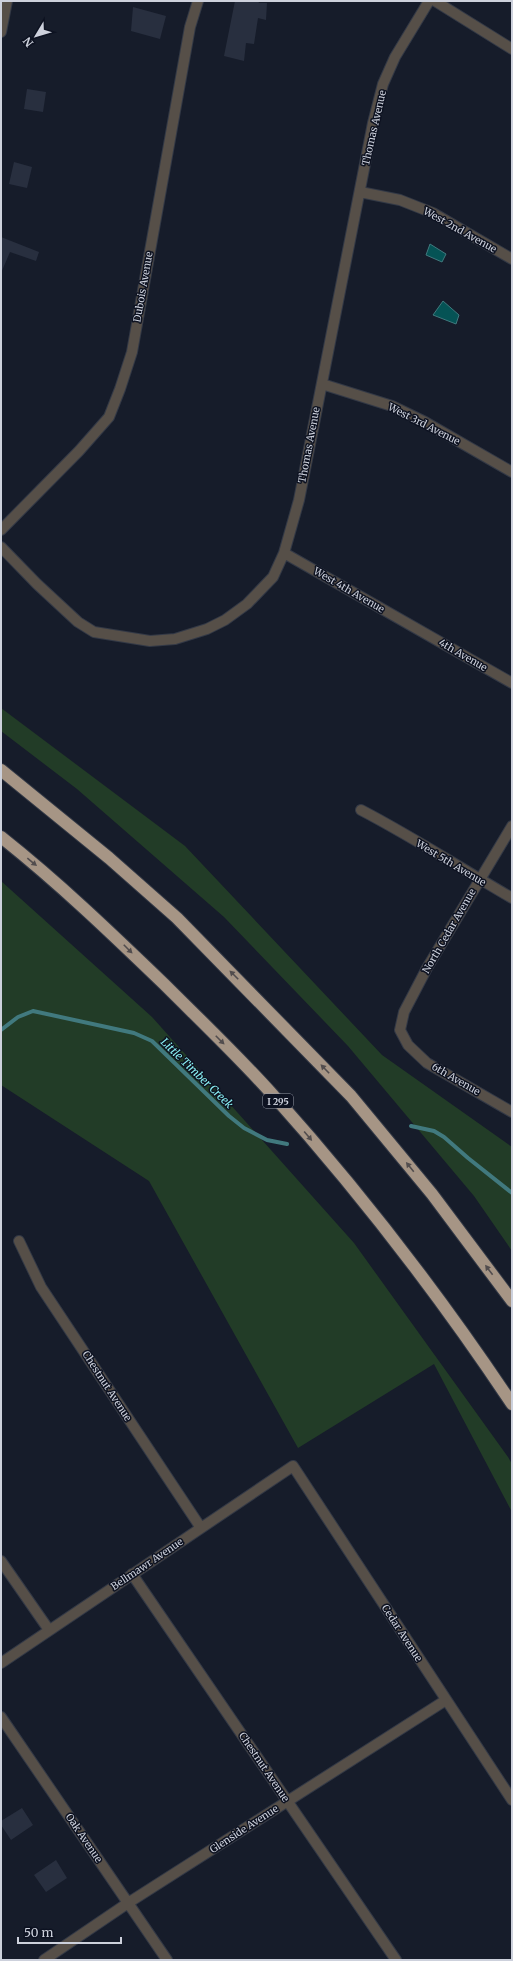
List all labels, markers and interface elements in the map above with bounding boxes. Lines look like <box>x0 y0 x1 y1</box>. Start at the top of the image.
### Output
north arrow <box>16 16 56 56</box>
text: N <box>20 34 36 50</box>
street label: Thomas Avenue <box>359 89 389 167</box>
street label: West 2nd Avenue <box>420 204 499 256</box>
street label: Dubois Avenue <box>130 251 156 323</box>
street label: West 3rd Avenue <box>385 400 462 448</box>
street label: Thomas Avenue <box>295 406 323 484</box>
street label: West 4th Avenue <box>310 564 387 616</box>
street label: 4th Avenue <box>436 636 490 674</box>
street label: West 5th Avenue <box>413 836 488 889</box>
one-way arrow <box>26 857 37 866</box>
street label: North Cedar Avenue <box>419 886 479 976</box>
one-way arrow <box>123 944 133 954</box>
one-way arrow <box>229 970 239 980</box>
water label: Little Timber Creek <box>158 1035 236 1111</box>
one-way arrow <box>215 1035 225 1045</box>
street label: 6th Avenue <box>429 1060 483 1098</box>
one-way arrow <box>320 1064 330 1074</box>
road number: I 295 <box>263 1094 293 1108</box>
one-way arrow <box>303 1131 312 1142</box>
one-way arrow <box>406 1161 414 1172</box>
one-way arrow <box>485 1265 493 1275</box>
street label: Chestnut Avenue <box>79 1348 135 1424</box>
street label: Bellmawr Avenue <box>108 1535 186 1593</box>
street label: Cedar Avenue <box>379 1602 425 1664</box>
street label: Chestnut Avenue <box>236 1730 292 1804</box>
street label: Glenside Avenue <box>207 1802 281 1856</box>
street label: Oak Avenue <box>63 1811 105 1865</box>
scale bar <box>18 1919 121 1945</box>
text: 50 m <box>24 1925 53 1940</box>

